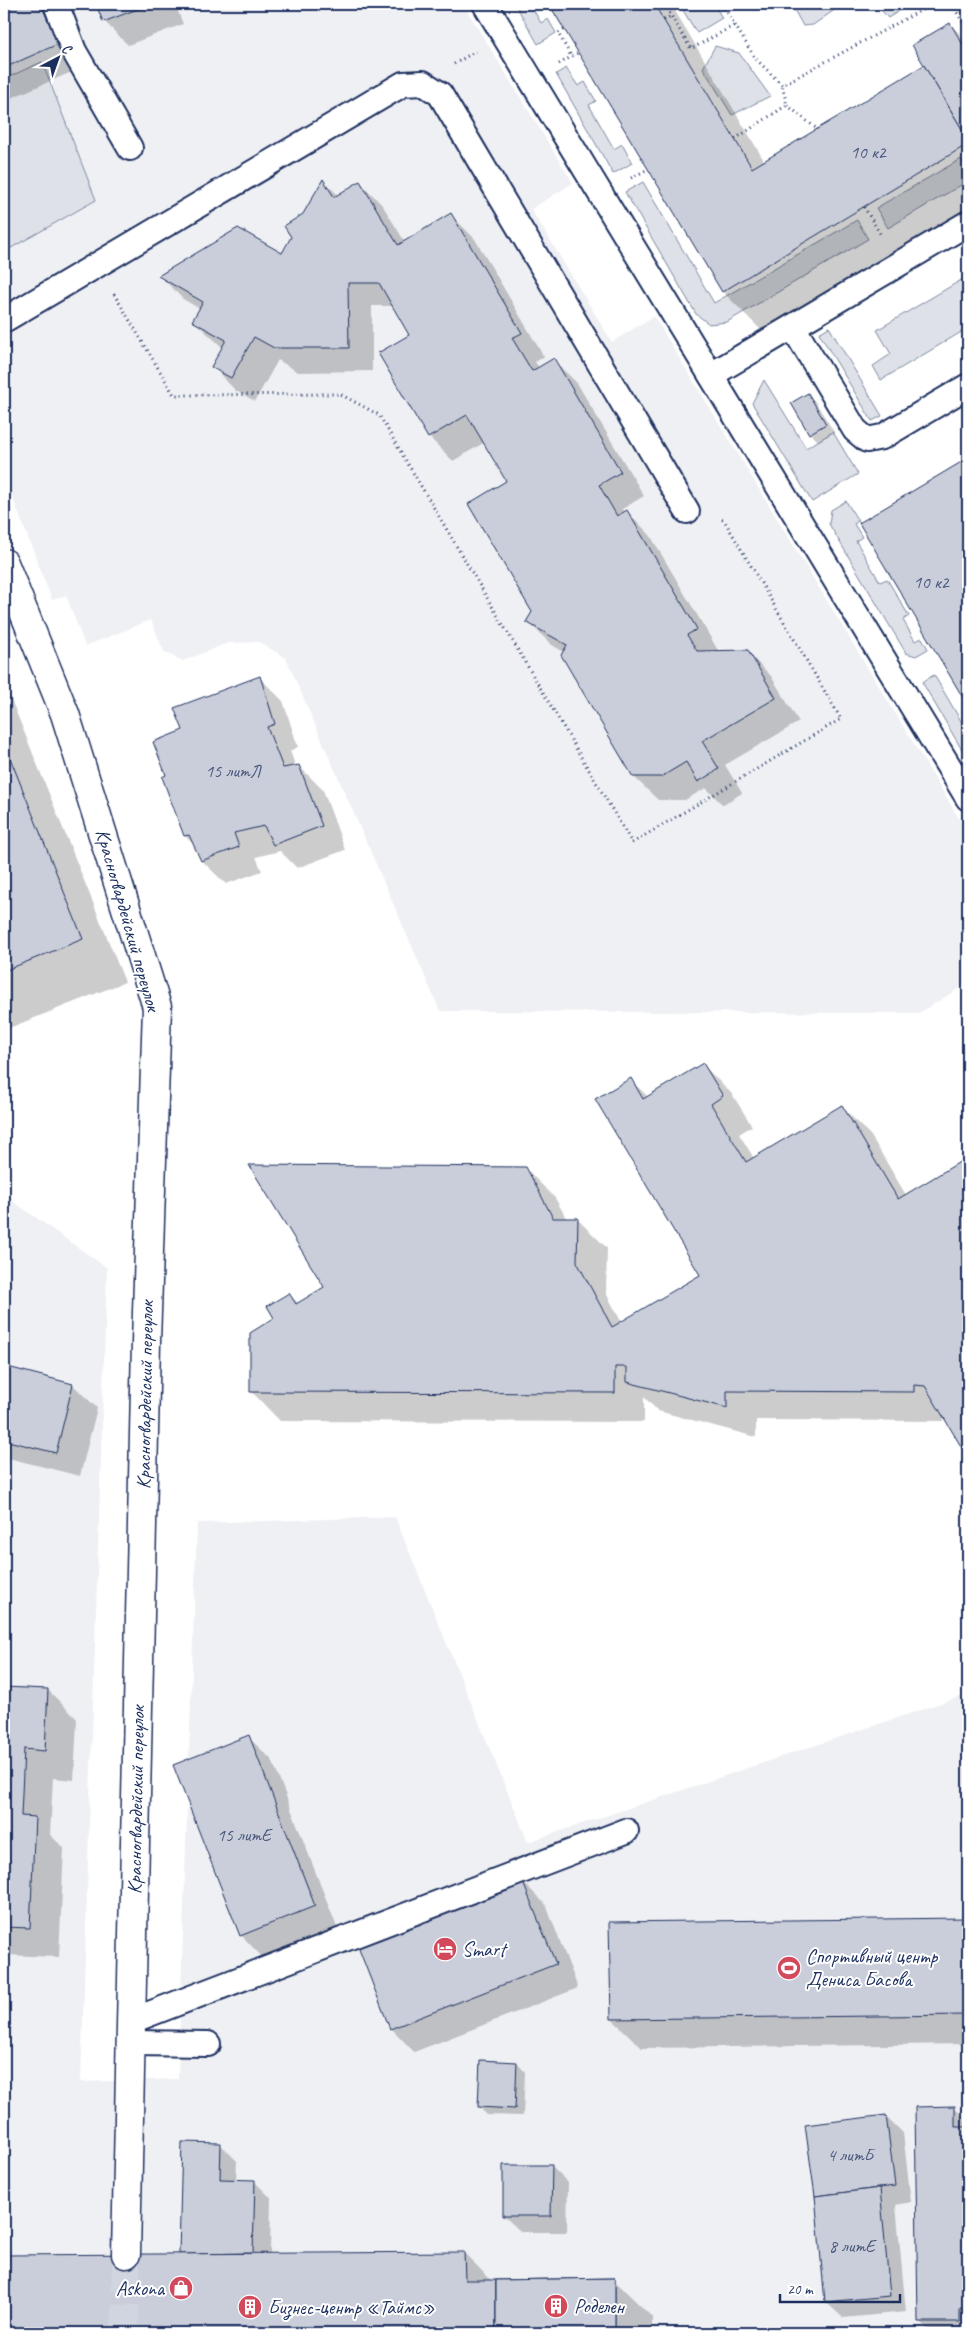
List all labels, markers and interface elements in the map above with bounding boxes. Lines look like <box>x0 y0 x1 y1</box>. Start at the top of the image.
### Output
north arrow <box>32 32 82 82</box>
text: С <box>58 40 76 59</box>
house number: 10 к2 <box>850 141 888 163</box>
house number: 10 к2 <box>913 571 951 593</box>
house number: 15 литЛ <box>205 760 263 782</box>
street label: Красногвардейский переулок <box>90 826 166 1015</box>
street label: Красногвардейский переулок <box>131 1299 159 1489</box>
street label: Красногвардейский переулок <box>122 1704 150 1894</box>
house number: 15 литЕ <box>217 1824 273 1846</box>
hotel icon: Smart <box>432 1936 458 1962</box>
place label: Smart <box>462 1937 509 1962</box>
place label: Спортивный центр Дениса Басова <box>806 1944 939 1992</box>
sports icon: Спортивный центр Дениса Басова <box>776 1955 802 1981</box>
house number: 4 литБ <box>827 2144 876 2166</box>
house number: 8 литЕ <box>829 2235 877 2257</box>
scale bar <box>780 2272 900 2304</box>
shop icon: Askona <box>168 2275 194 2301</box>
place label: Askona <box>116 2276 166 2301</box>
text: 20 m <box>787 2280 814 2299</box>
building icon: Роделен <box>543 2293 569 2319</box>
building icon: Бизнес-центр «Таймс» <box>237 2294 263 2320</box>
place label: Роделен <box>574 2294 626 2319</box>
place label: Бизнес-центр «Таймс» <box>268 2295 435 2321</box>

